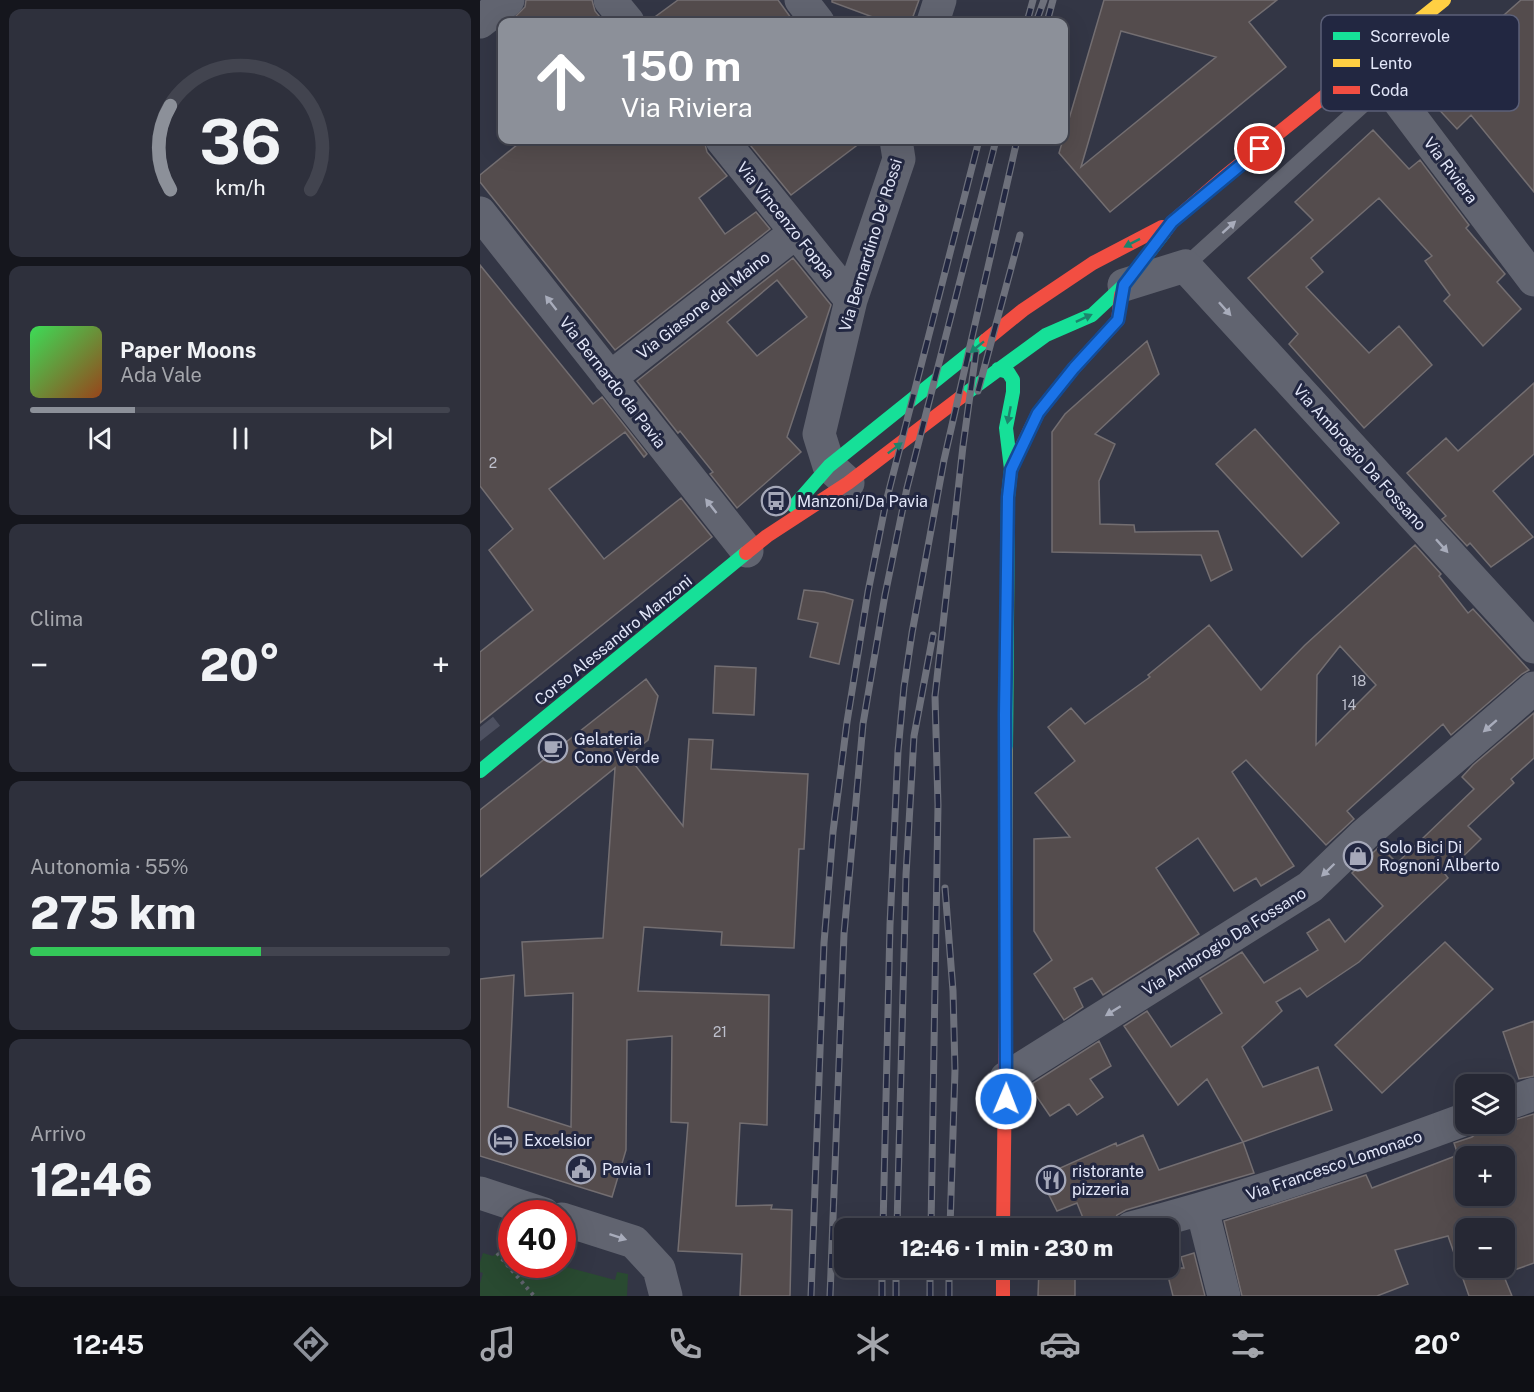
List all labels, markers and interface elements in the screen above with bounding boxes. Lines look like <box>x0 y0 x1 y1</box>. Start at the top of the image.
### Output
legend <box>1321 15 1519 111</box>
text: Scorrevole <box>1370 27 1450 46</box>
text: 150 m <box>621 41 741 90</box>
icon: ahead <box>522 42 600 120</box>
text: Lento <box>1370 54 1412 73</box>
text: Coda <box>1370 81 1408 100</box>
text: Via Riviera <box>621 91 753 123</box>
text: 36 <box>199 105 281 178</box>
pin <box>1234 123 1285 174</box>
icon: arrive <box>1243 132 1276 165</box>
street label: Via Riviera <box>1420 133 1482 207</box>
street label: Via Bernardino De' Rossi <box>835 156 906 334</box>
street label: Via Vincenzo Foppa <box>733 158 839 282</box>
text: km/h <box>215 176 265 201</box>
one-way arrow <box>1221 221 1236 234</box>
one-way arrow <box>1124 238 1141 248</box>
street label: Via Giasone del Maino <box>633 248 774 363</box>
one-way arrow <box>544 295 557 311</box>
one-way arrow <box>1218 302 1232 317</box>
street label: Via Bernardo da Pavia <box>555 313 670 452</box>
one-way arrow <box>1075 314 1092 323</box>
text: Paper Moons <box>120 337 256 363</box>
one-way arrow <box>970 340 985 353</box>
text: Ada Vale <box>120 363 202 387</box>
street label: Via Ambrogio Da Fossano <box>1289 381 1430 534</box>
one-way arrow <box>1004 406 1013 425</box>
icon: previous <box>84 422 117 455</box>
icon: pause <box>224 422 257 455</box>
icon: next <box>364 422 397 455</box>
one-way arrow <box>887 441 903 454</box>
house number: 2 <box>489 455 497 471</box>
bus stop icon: Manzoni/Da Pavia <box>760 485 792 517</box>
place label: Manzoni/Da Pavia <box>797 492 928 511</box>
one-way arrow <box>705 498 717 513</box>
one-way arrow <box>1435 538 1448 553</box>
street label: Corso Alessandro Manzoni <box>531 571 696 710</box>
text: Clima <box>30 607 83 631</box>
text: 20° <box>200 638 280 691</box>
text: − <box>30 646 48 684</box>
text: + <box>432 646 450 684</box>
house number: 18 <box>1352 673 1366 689</box>
house number: 14 <box>1342 697 1356 713</box>
one-way arrow <box>1482 720 1498 733</box>
place label: Gelateria Cono Verde <box>574 730 660 767</box>
cafe icon: Gelateria Cono Verde <box>537 732 569 764</box>
place label: Solo Bici Di Rognoni Alberto <box>1379 838 1500 875</box>
shop icon: Solo Bici Di Rognoni Alberto <box>1342 840 1374 872</box>
text: Autonomia · 55% <box>30 855 189 879</box>
one-way arrow <box>1322 862 1336 876</box>
street label: Via Ambrogio Da Fossano <box>1139 883 1310 1000</box>
text: 275 km <box>30 886 196 939</box>
one-way arrow <box>1105 1005 1121 1016</box>
house number: 21 <box>713 1024 727 1040</box>
position arrow <box>974 1067 1038 1131</box>
map controls <box>1455 1074 1515 1278</box>
button: layers <box>1455 1074 1515 1134</box>
text: Arrivo <box>30 1122 86 1146</box>
hotel icon: Excelsior <box>487 1124 519 1156</box>
street label: Via Francesco Lomonaco <box>1244 1126 1425 1205</box>
place label: Excelsior <box>524 1131 592 1150</box>
button: + <box>1455 1146 1515 1206</box>
text: 12:46 <box>30 1153 153 1206</box>
public building icon: Pavia 1 <box>565 1153 597 1185</box>
place label: Pavia 1 <box>602 1160 652 1179</box>
place label: ristorante pizzeria <box>1072 1162 1144 1199</box>
restaurant icon: ristorante pizzeria <box>1035 1164 1067 1196</box>
speed limit sign: 40 <box>498 1200 576 1278</box>
button: − <box>1455 1218 1515 1278</box>
one-way arrow <box>609 1233 627 1242</box>
text: 12:46 · 1 min · 230 m <box>900 1235 1113 1261</box>
icon: directions <box>290 1323 332 1365</box>
icon: music <box>477 1323 519 1365</box>
icon: phone <box>664 1323 706 1365</box>
icon: climate <box>852 1323 894 1365</box>
icon: car <box>1039 1323 1081 1365</box>
icon: filters <box>1227 1323 1269 1365</box>
text: 12:45 <box>73 1328 144 1360</box>
text: 20° <box>1414 1328 1461 1360</box>

